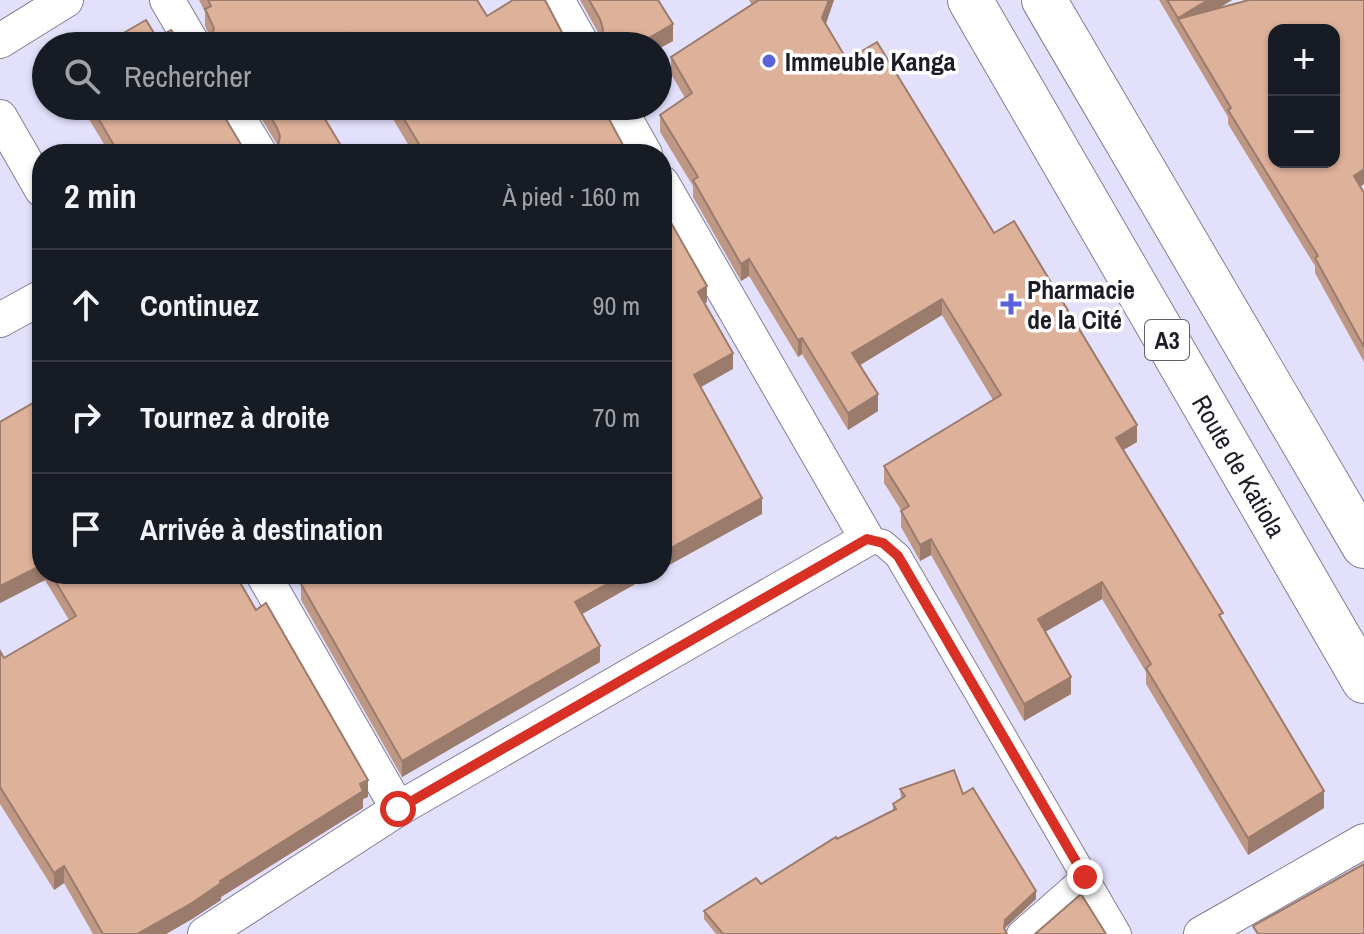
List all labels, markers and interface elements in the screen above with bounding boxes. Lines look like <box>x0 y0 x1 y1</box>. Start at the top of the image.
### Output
map controls <box>1268 24 1340 168</box>
button: + <box>1268 24 1340 96</box>
search box <box>32 32 672 120</box>
place label: Immeuble Kanga <box>785 44 956 79</box>
marker: Immeuble Kanga <box>760 52 778 70</box>
icon: search <box>60 54 104 98</box>
text: Rechercher <box>124 56 251 96</box>
button: − <box>1268 96 1340 168</box>
text: 2 min <box>64 173 137 219</box>
text: À pied · 160 m <box>502 179 640 214</box>
place label: Pharmacie de la Cité <box>1027 272 1135 337</box>
icon: ahead <box>64 283 108 327</box>
text: Continuez <box>140 285 259 325</box>
text: 90 m <box>593 288 640 323</box>
marker: Pharmacie de la Cité <box>1002 295 1020 313</box>
road number: A3 <box>1145 320 1189 360</box>
street label: Route de Katiola <box>1184 388 1294 543</box>
icon: right <box>64 395 108 439</box>
text: Tournez à droite <box>140 397 330 437</box>
text: 70 m <box>593 400 640 435</box>
icon: arrive <box>64 507 108 551</box>
text: Arrivée à destination <box>140 509 383 549</box>
route start <box>380 791 416 827</box>
route end <box>1067 859 1103 895</box>

